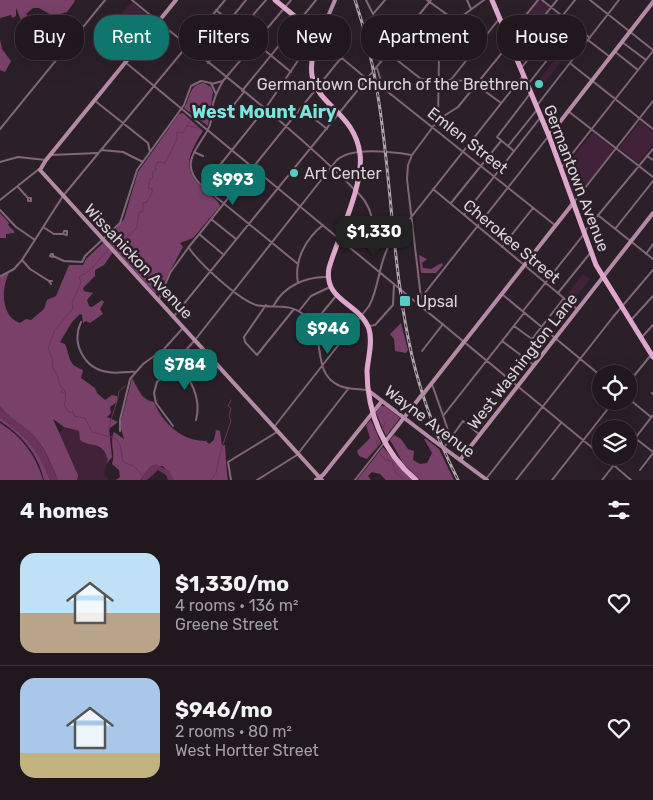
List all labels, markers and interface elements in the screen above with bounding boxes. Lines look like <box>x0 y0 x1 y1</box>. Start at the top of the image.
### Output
chip: Buy <box>15 15 84 60</box>
chip: Rent <box>94 15 169 60</box>
chip: Filters <box>179 15 268 60</box>
chip: New <box>278 15 351 60</box>
chip: Apartment <box>361 15 487 60</box>
chip: House <box>497 15 586 60</box>
place label: Germantown Church of the Brethren <box>257 75 529 94</box>
marker: Germantown Church of the Brethren <box>533 78 545 90</box>
district label: West Mount Airy <box>191 101 337 123</box>
street label: Germantown Avenue <box>540 102 613 254</box>
street label: Emlen Street <box>424 103 512 178</box>
pin: $993 <box>203 164 263 206</box>
place label: Art Center <box>304 164 381 183</box>
marker: Art Center <box>288 167 300 179</box>
text: $993 <box>212 170 254 189</box>
street label: Cherokee Street <box>459 195 564 287</box>
street label: Wissahickon Avenue <box>80 200 197 323</box>
pin: $1,330 <box>333 216 415 258</box>
text: $1,330 <box>346 222 402 241</box>
street label: West Washington Lane <box>463 289 581 433</box>
place label: Upsal <box>416 292 458 311</box>
marker: Upsal <box>398 294 412 308</box>
pin: $946 <box>298 312 358 355</box>
text: $946 <box>307 319 349 338</box>
pin: $784 <box>155 348 215 391</box>
text: $784 <box>164 355 206 374</box>
map controls <box>592 365 637 465</box>
button: locate <box>592 365 637 410</box>
street label: Wayne Avenue <box>381 381 479 462</box>
button: layers <box>592 420 637 465</box>
icon: filters <box>605 496 633 524</box>
text: 4 homes <box>20 498 109 523</box>
text: $1,330/mo <box>175 571 289 596</box>
icon: home <box>60 573 120 633</box>
icon: heart <box>605 589 633 617</box>
text: 4 rooms · 136 m² <box>175 596 298 615</box>
text: Greene Street <box>175 615 279 634</box>
text: $946/mo <box>175 697 273 722</box>
icon: home <box>60 698 120 758</box>
icon: heart <box>605 714 633 742</box>
text: 2 rooms · 80 m² <box>175 722 292 741</box>
text: West Hortter Street <box>175 741 319 760</box>

